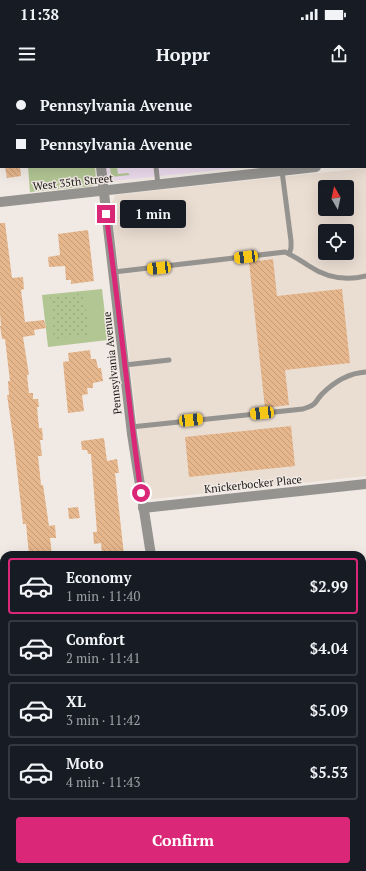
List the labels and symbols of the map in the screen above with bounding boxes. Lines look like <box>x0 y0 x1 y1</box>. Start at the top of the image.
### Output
street label: West 35th Street <box>32 171 114 193</box>
north arrow <box>318 180 354 216</box>
callout: 1 min <box>120 200 186 228</box>
route end <box>97 205 115 223</box>
car <box>233 250 259 264</box>
car <box>146 261 172 275</box>
street label: Pennsylvania Avenue <box>100 310 124 415</box>
car <box>249 406 275 420</box>
car <box>178 413 204 427</box>
street label: Knickerbocker Place <box>203 472 303 496</box>
route start <box>132 484 150 502</box>

